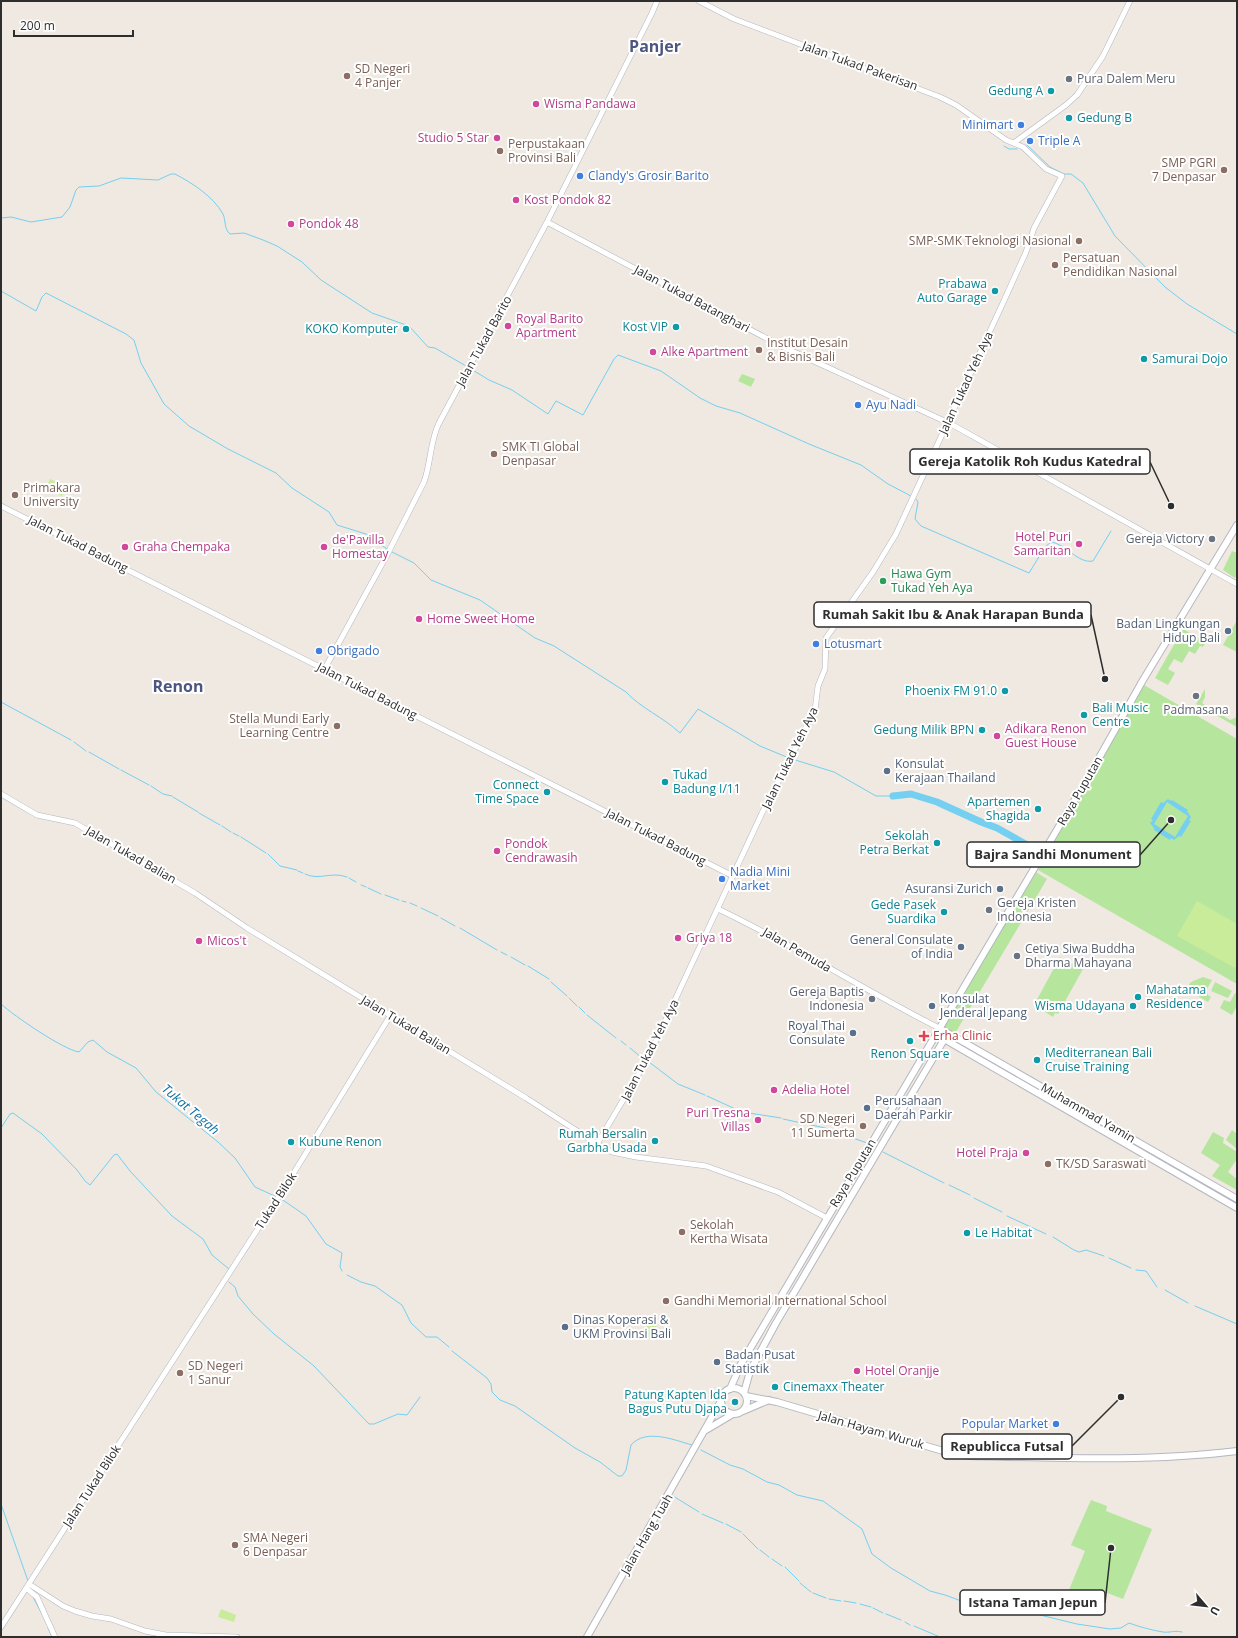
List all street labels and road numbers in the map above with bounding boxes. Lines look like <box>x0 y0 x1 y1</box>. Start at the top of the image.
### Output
street label: Jalan Tukad Pakerisan <box>799 36 920 94</box>
street label: Jalan Tukad Batanghari <box>631 260 753 336</box>
street label: Jalan Tukad Barito <box>451 292 516 390</box>
street label: Jalan Tukad Yeh Aya <box>934 329 997 438</box>
street label: Jalan Tukad Badung <box>24 510 132 576</box>
street label: Jalan Tukad Badung <box>313 657 421 723</box>
street label: Jalan Tukad Yeh Aya <box>757 704 822 813</box>
street label: Raya Puputan <box>1053 753 1106 829</box>
street label: Jalan Tukad Badung <box>602 803 710 869</box>
street label: Jalan Tukad Balian <box>82 821 180 887</box>
street label: Jalan Pemuda <box>759 923 835 976</box>
street label: Jalan Tukad Balian <box>357 991 454 1058</box>
street label: Jalan Tukad Yeh Aya <box>616 996 682 1104</box>
street label: Muhammad Yamin <box>1038 1079 1139 1147</box>
street label: Raya Puputan <box>825 1135 880 1210</box>
street label: Tukad Bilok <box>251 1168 301 1233</box>
street label: Jalan Hayam Wuruk <box>815 1406 927 1453</box>
street label: Jalan Tukad Bilok <box>58 1441 125 1531</box>
street label: Jalan Hang Tuah <box>616 1490 677 1578</box>

